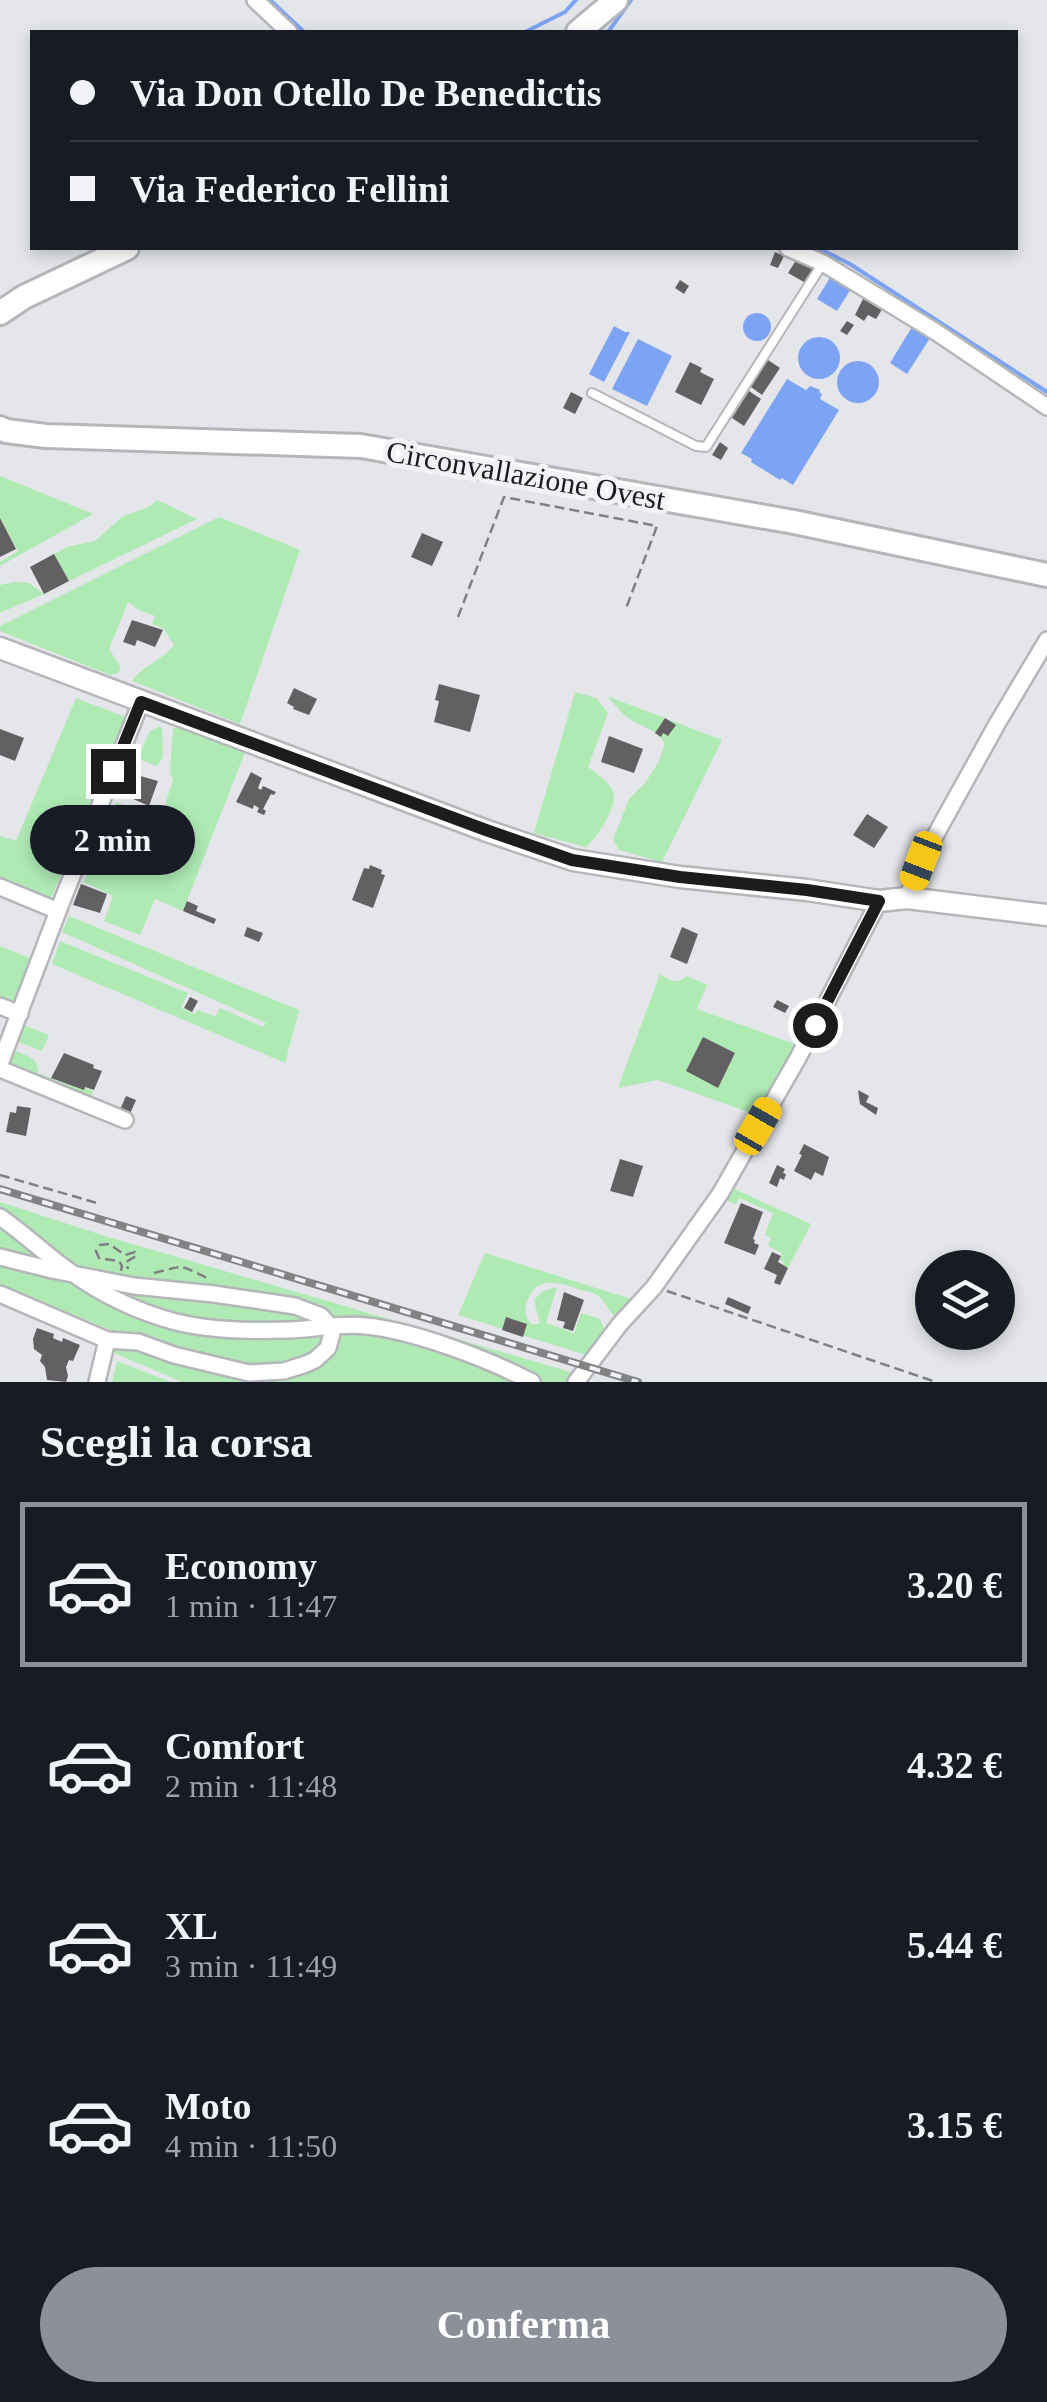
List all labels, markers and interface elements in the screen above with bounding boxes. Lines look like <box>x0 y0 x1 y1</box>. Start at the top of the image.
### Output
text: Via Don Otello De Benedictis <box>130 72 601 114</box>
text: Via Federico Fellini <box>130 168 449 210</box>
street label: Circonvallazione Ovest <box>384 434 669 516</box>
route end <box>91 749 136 794</box>
callout: 2 min <box>31 806 196 876</box>
text: 2 min <box>74 822 151 858</box>
car <box>896 828 946 894</box>
route start <box>793 1003 838 1048</box>
car <box>730 1093 786 1159</box>
map controls <box>915 1250 1015 1350</box>
button: layers <box>915 1250 1015 1350</box>
text: Scegli la corsa <box>40 1417 312 1467</box>
icon: car <box>45 1540 135 1630</box>
text: Economy <box>165 1545 317 1587</box>
text: 3.20 € <box>907 1564 1002 1606</box>
text: 1 min · 11:47 <box>165 1588 337 1624</box>
icon: car <box>45 1720 135 1810</box>
text: Comfort <box>165 1725 304 1767</box>
text: 4.32 € <box>907 1744 1002 1786</box>
text: 2 min · 11:48 <box>165 1768 337 1804</box>
icon: car <box>45 1900 135 1990</box>
text: XL <box>165 1905 218 1947</box>
text: 5.44 € <box>907 1924 1002 1966</box>
text: 3 min · 11:49 <box>165 1948 337 1984</box>
icon: car <box>45 2080 135 2170</box>
text: Moto <box>165 2085 252 2127</box>
text: 3.15 € <box>907 2104 1002 2146</box>
text: 4 min · 11:50 <box>165 2128 337 2164</box>
button: Conferma <box>40 2267 1007 2382</box>

